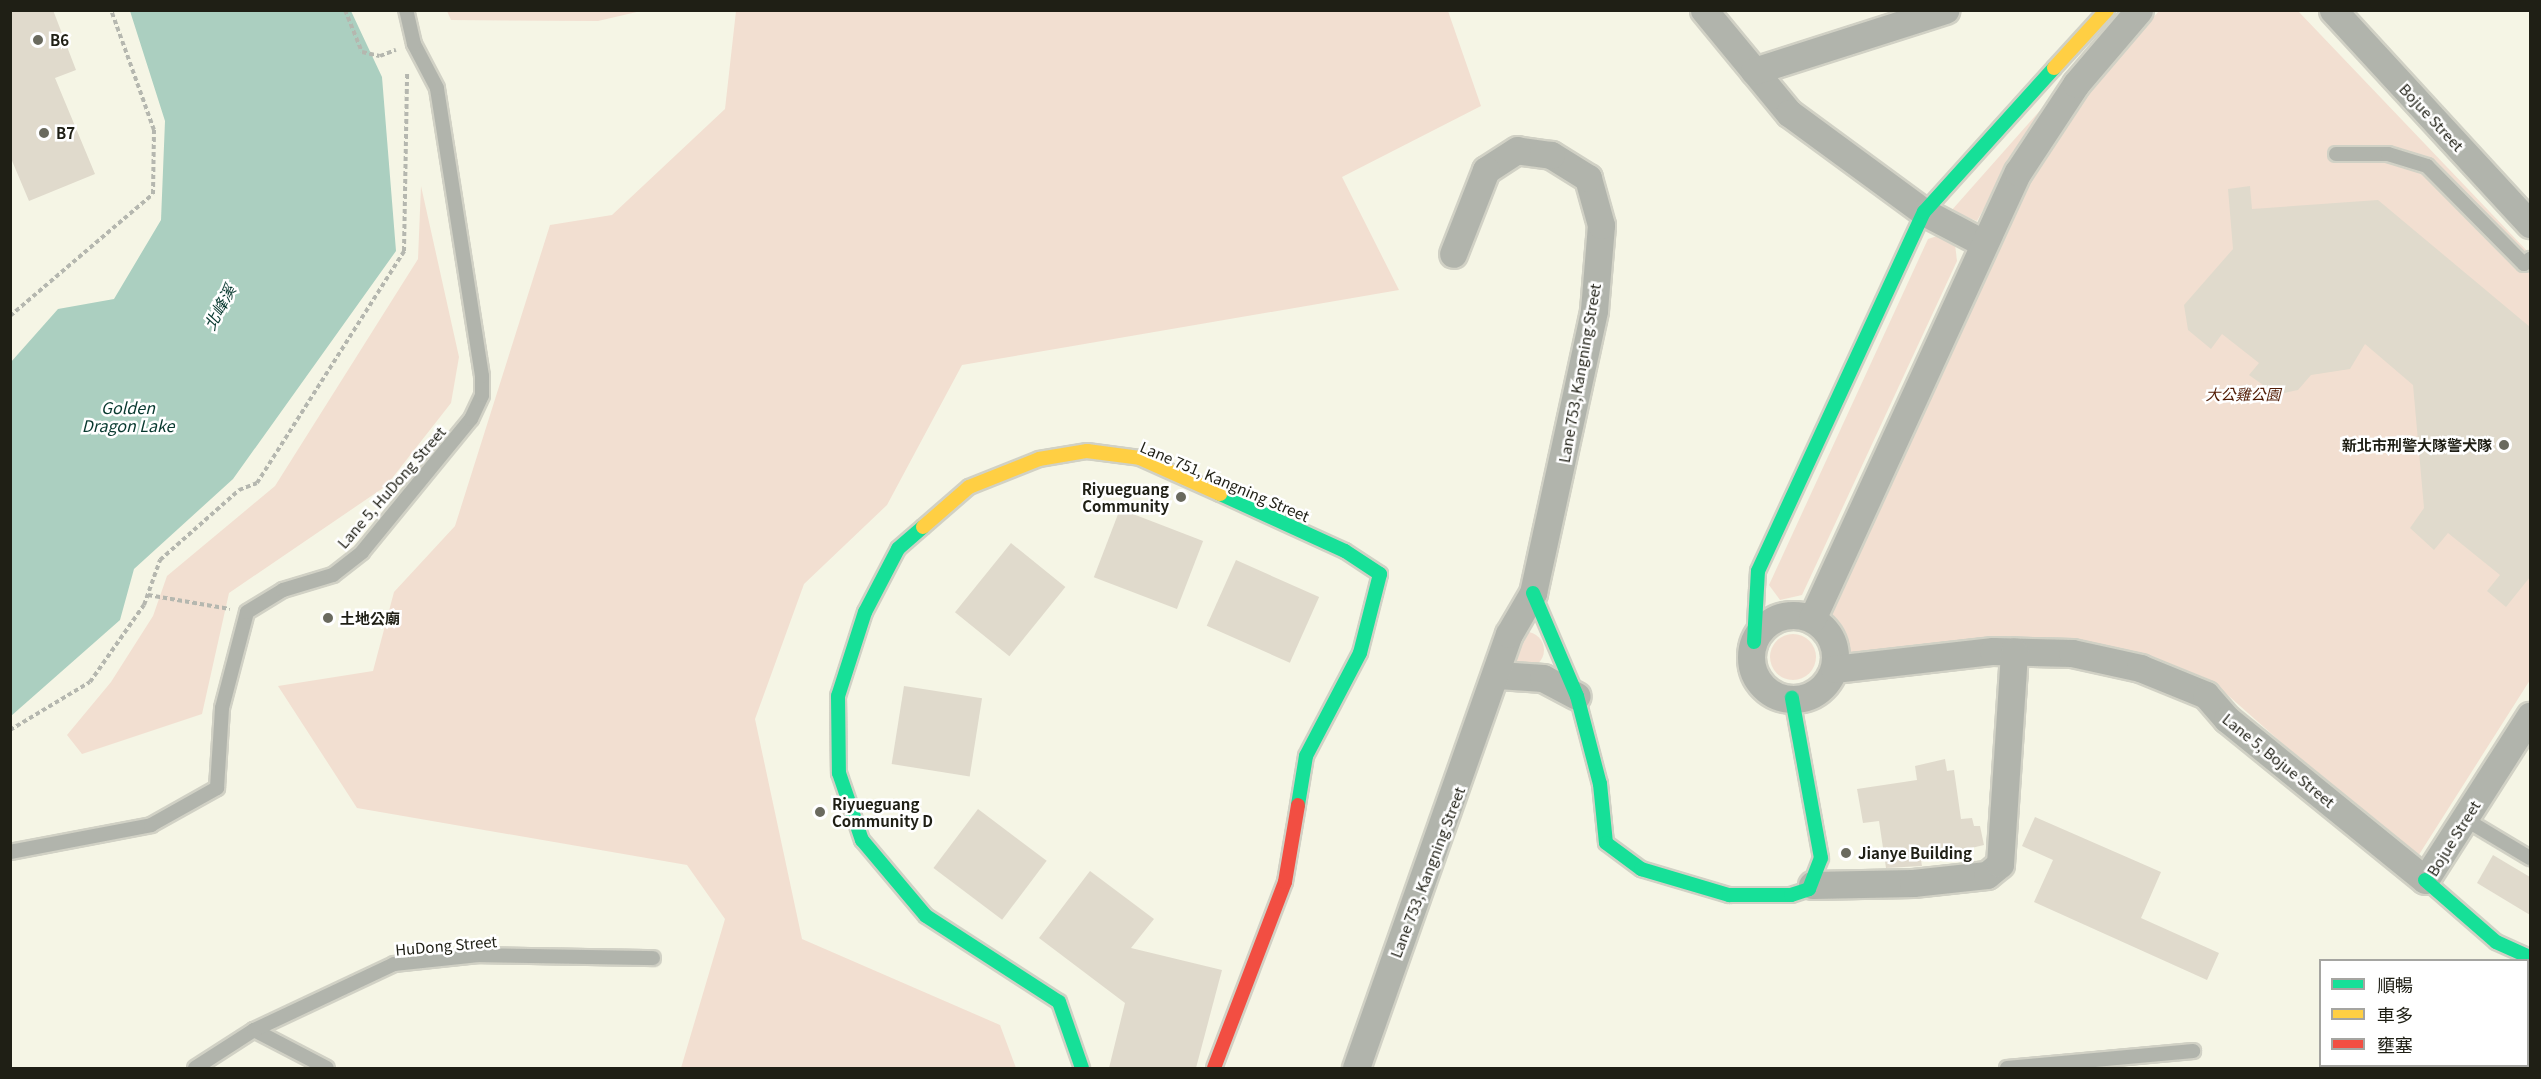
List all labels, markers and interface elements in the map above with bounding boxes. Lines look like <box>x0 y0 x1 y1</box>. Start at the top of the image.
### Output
place label: B6 <box>50 31 69 49</box>
marker: B6 <box>31 33 45 47</box>
street label: Bojue Street <box>2396 80 2468 154</box>
place label: B7 <box>56 124 75 142</box>
marker: B7 <box>37 126 51 140</box>
water label: 北峰溪 <box>199 281 239 333</box>
street label: Lane 753, Kangning Street <box>1554 282 1604 464</box>
park label: 大公雞公園 <box>2206 385 2280 403</box>
water label: Golden Dragon Lake <box>82 397 174 435</box>
street label: Lane 5, HuDong Street <box>333 422 449 552</box>
place label: 新北市刑警大隊警犬隊 <box>2342 436 2492 454</box>
street label: Lane 751, Kangning Street <box>1138 437 1312 525</box>
marker: 新北市刑警大隊警犬隊 <box>2497 438 2511 452</box>
place label: Riyueguang Community <box>1082 479 1169 514</box>
marker: Riyueguang Community <box>1174 490 1188 504</box>
place label: 土地公廟 <box>340 609 400 627</box>
marker: 土地公廟 <box>321 611 335 625</box>
street label: Lane 5, Bojue Street <box>2219 709 2339 811</box>
street label: Lane 753, Kangning Street <box>1386 784 1468 960</box>
place label: Riyueguang Community D <box>832 794 933 829</box>
street label: Bojue Street <box>2423 797 2483 879</box>
marker: Riyueguang Community D <box>813 805 827 819</box>
place label: Jianye Building <box>1858 844 1972 862</box>
marker: Jianye Building <box>1839 846 1853 860</box>
street label: HuDong Street <box>394 932 498 958</box>
legend <box>2319 959 2529 1067</box>
text: 順暢 <box>2377 971 2413 997</box>
text: 車多 <box>2377 1001 2413 1027</box>
text: 壅塞 <box>2377 1031 2413 1057</box>

